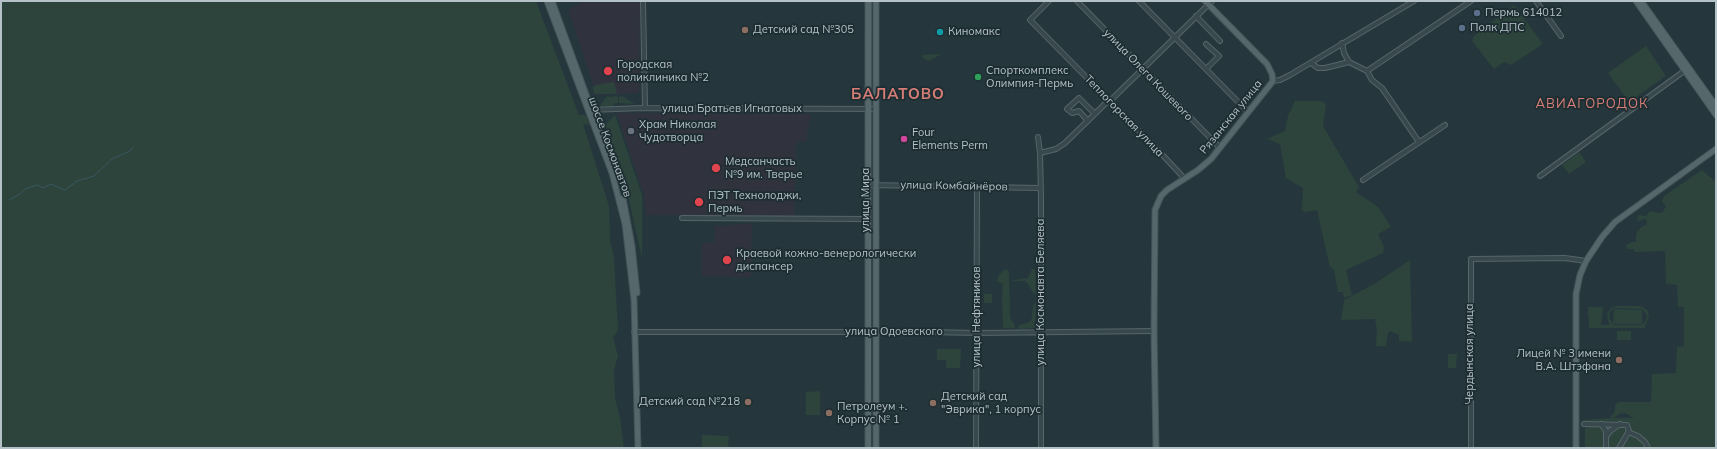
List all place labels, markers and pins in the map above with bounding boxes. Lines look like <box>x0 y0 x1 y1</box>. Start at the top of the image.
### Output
place label: Пермь 614012 <box>1485 6 1562 20</box>
marker: Пермь 614012 <box>1472 8 1482 18</box>
place label: Полк ДПС <box>1470 21 1525 35</box>
place label: Детский сад №305 <box>753 23 854 37</box>
marker: Полк ДПС <box>1457 23 1467 33</box>
marker: Детский сад №305 <box>740 25 750 35</box>
place label: Киномакс <box>948 25 1000 39</box>
marker: Киномакс <box>935 27 945 37</box>
place label: Городская поликлиника №2 <box>617 58 709 84</box>
place label: Спорткомплекс Олимпия-Пермь <box>986 64 1073 90</box>
marker: Городская поликлиника №2 <box>602 65 614 77</box>
marker: Спорткомплекс Олимпия-Пермь <box>973 72 983 82</box>
place label: Храм Николая Чудотворца <box>639 118 716 144</box>
marker: Храм Николая Чудотворца <box>626 126 636 136</box>
place label: Four Elements Perm <box>912 126 988 152</box>
marker: Four Elements Perm <box>899 134 909 144</box>
place label: Медсанчасть №9 им. Тверье <box>725 155 803 181</box>
marker: Медсанчасть №9 им. Тверье <box>710 162 722 174</box>
place label: ПЭТ Технолоджи, Пермь <box>708 189 801 215</box>
marker: ПЭТ Технолоджи, Пермь <box>693 196 705 208</box>
place label: Краевой кожно-венерологически диспансер <box>736 247 916 273</box>
marker: Краевой кожно-венерологически диспансер <box>721 254 733 266</box>
place label: Лицей № 3 имени В.А. Штэфана <box>1516 347 1611 373</box>
marker: Лицей № 3 имени В.А. Штэфана <box>1614 355 1624 365</box>
place label: Детский сад "Эврика", 1 корпус <box>941 390 1041 416</box>
place label: Детский сад №218 <box>639 395 740 409</box>
marker: Детский сад №218 <box>743 397 753 407</box>
marker: Детский сад "Эврика", 1 корпус <box>928 398 938 408</box>
place label: Петролеум +. Корпус № 1 <box>837 400 907 426</box>
marker: Петролеум +. Корпус № 1 <box>824 408 834 418</box>

